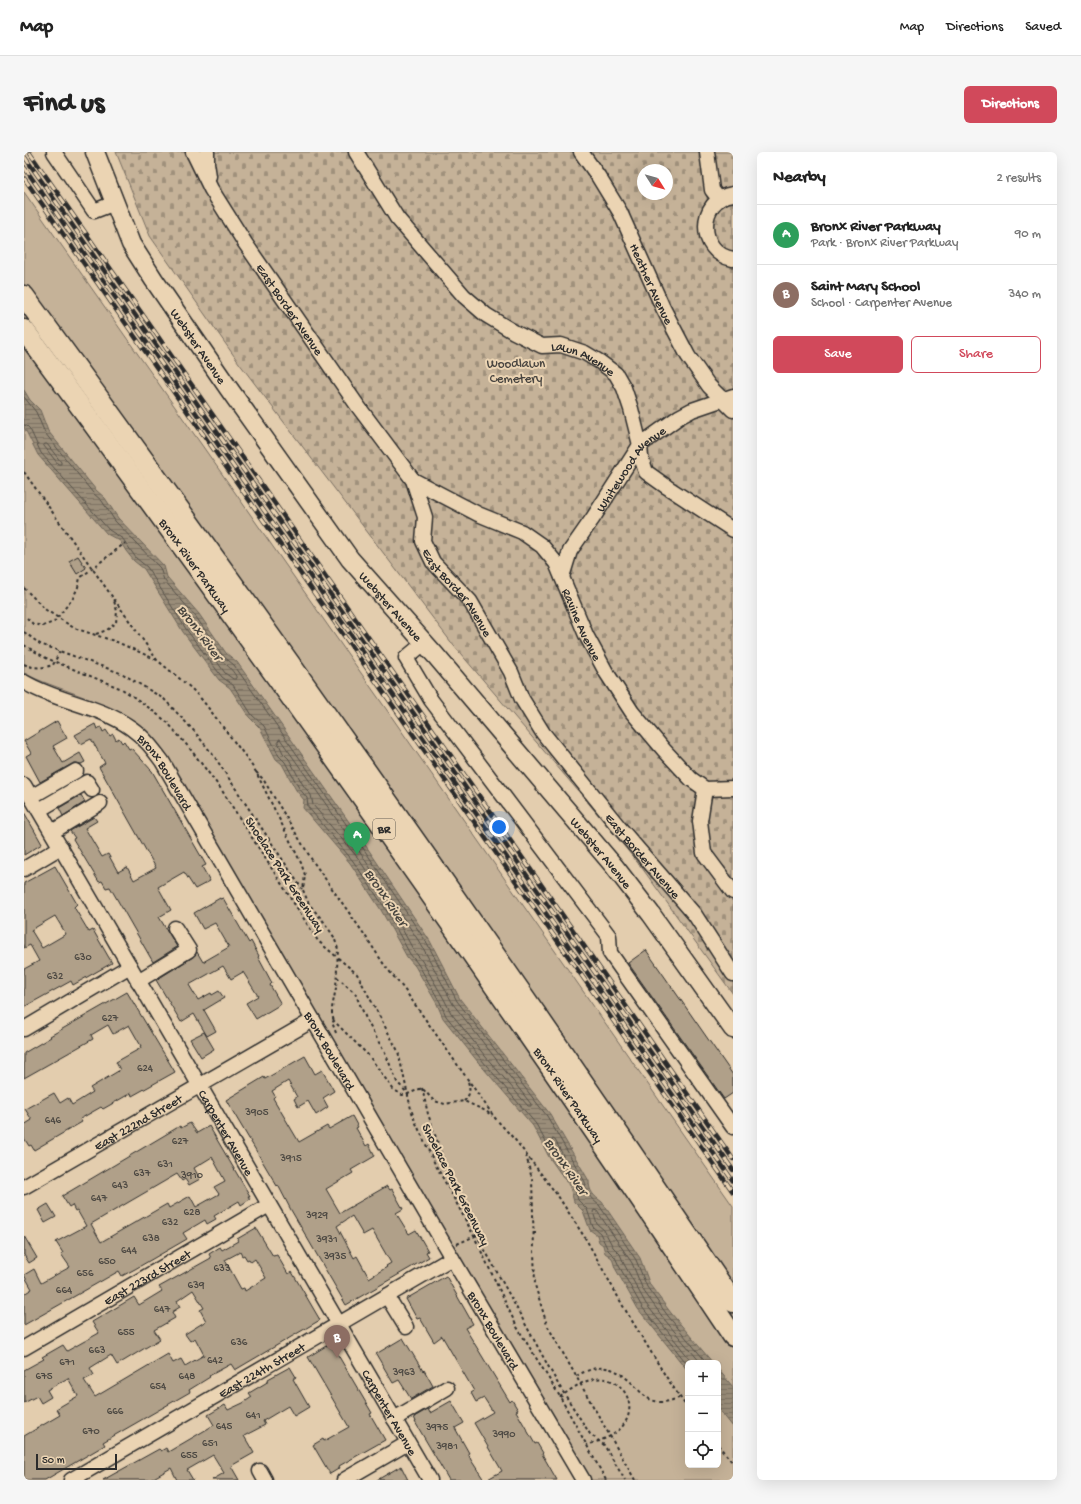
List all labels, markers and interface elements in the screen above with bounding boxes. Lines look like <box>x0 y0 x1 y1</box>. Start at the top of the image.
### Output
text: Map <box>20 16 53 39</box>
text: Map <box>900 19 924 36</box>
text: Directions <box>946 19 1003 36</box>
text: Saved <box>1025 19 1061 36</box>
button: Directions <box>964 86 1057 123</box>
text: Find us <box>24 88 104 121</box>
north arrow <box>637 164 673 200</box>
text: Nearby <box>773 168 826 188</box>
text: 2 results <box>996 171 1041 186</box>
text: Bronx River Parkway <box>811 218 941 236</box>
text: A <box>782 227 790 242</box>
text: 90 m <box>1015 227 1041 242</box>
text: Park · Bronx River Parkway <box>811 236 958 251</box>
street label: Heather Avenue <box>625 242 675 328</box>
street label: East Border Avenue <box>252 262 325 359</box>
text: Saint Mary School <box>811 278 920 296</box>
text: B <box>783 287 789 302</box>
text: 340 m <box>1008 287 1041 302</box>
text: School · Carpenter Avenue <box>811 296 952 311</box>
street label: Webster Avenue <box>166 306 228 388</box>
button: Save <box>773 336 903 373</box>
button: Share <box>911 336 1041 373</box>
street label: Lawn Avenue <box>551 340 617 381</box>
park label: Woodlawn Cemetery <box>487 357 546 387</box>
street label: Whitewood Avenue <box>594 424 670 516</box>
street label: Bronx River Parkway <box>154 516 233 617</box>
street label: East Border Avenue <box>418 547 494 640</box>
street label: Webster Avenue <box>355 569 425 646</box>
street label: Ravine Avenue <box>557 587 604 664</box>
water label: Bronx River <box>173 602 227 667</box>
street label: Bronx Boulevard <box>133 731 195 815</box>
street label: East Border Avenue <box>601 811 683 903</box>
street label: Shoelace Park Greenway <box>241 815 327 936</box>
street label: Webster Avenue <box>566 815 634 893</box>
your location <box>489 817 509 837</box>
road number: BR <box>373 819 395 839</box>
pin: A <box>344 822 370 855</box>
water label: Bronx River <box>360 867 412 933</box>
house number: 630 <box>74 952 92 964</box>
house number: 632 <box>47 971 64 983</box>
street label: Bronx Boulevard <box>299 1009 358 1095</box>
house number: 627 <box>102 1013 119 1025</box>
street label: Bronx River Parkway <box>529 1044 606 1147</box>
house number: 624 <box>137 1063 154 1075</box>
street label: Carpenter Avenue <box>194 1088 256 1179</box>
street label: East 222nd Street <box>92 1091 187 1155</box>
house number: 3905 <box>244 1107 269 1119</box>
house number: 646 <box>45 1115 62 1127</box>
street label: Shoelace Park Greenway <box>418 1122 492 1249</box>
house number: 627 <box>172 1136 189 1148</box>
water label: Bronx River <box>539 1136 592 1202</box>
house number: 3915 <box>279 1153 302 1165</box>
house number: 631 <box>157 1159 173 1171</box>
house number: 637 <box>133 1168 151 1180</box>
house number: 3910 <box>180 1170 203 1182</box>
house number: 643 <box>112 1180 129 1192</box>
house number: 647 <box>91 1193 108 1205</box>
house number: 628 <box>184 1207 201 1219</box>
house number: 3929 <box>305 1210 329 1222</box>
house number: 632 <box>162 1217 179 1229</box>
house number: 638 <box>142 1233 160 1245</box>
house number: 3931 <box>315 1234 338 1246</box>
house number: 644 <box>121 1245 138 1257</box>
street label: East 223rd Street <box>102 1247 195 1310</box>
house number: 3935 <box>323 1251 347 1263</box>
house number: 650 <box>98 1256 116 1268</box>
house number: 633 <box>214 1263 231 1275</box>
house number: 656 <box>77 1268 94 1280</box>
house number: 639 <box>188 1280 205 1292</box>
house number: 664 <box>56 1285 73 1297</box>
street label: Bronx Boulevard <box>463 1288 522 1374</box>
house number: 647 <box>154 1304 171 1316</box>
pin: B <box>324 1325 350 1358</box>
house number: 655 <box>117 1327 135 1339</box>
house number: 636 <box>231 1337 248 1349</box>
street label: East 224th Street <box>216 1340 310 1402</box>
house number: 663 <box>89 1345 106 1357</box>
house number: 642 <box>207 1355 224 1367</box>
house number: 671 <box>59 1357 75 1369</box>
map controls <box>685 1360 721 1468</box>
button: + <box>685 1360 721 1396</box>
street label: Carpenter Avenue <box>357 1367 419 1459</box>
house number: 3963 <box>392 1367 416 1379</box>
house number: 675 <box>35 1371 53 1383</box>
house number: 648 <box>179 1371 195 1383</box>
house number: 654 <box>150 1381 167 1393</box>
button: − <box>685 1396 721 1432</box>
house number: 666 <box>107 1406 124 1418</box>
house number: 641 <box>245 1410 261 1422</box>
house number: 645 <box>216 1421 232 1433</box>
house number: 3975 <box>425 1422 449 1434</box>
house number: 670 <box>82 1426 100 1438</box>
house number: 3990 <box>492 1429 515 1441</box>
button: locate <box>685 1432 721 1468</box>
house number: 651 <box>202 1438 218 1450</box>
house number: 3981 <box>435 1441 458 1453</box>
house number: 655 <box>180 1450 198 1462</box>
scale bar <box>36 1452 117 1471</box>
text: 50 m <box>42 1455 64 1467</box>

